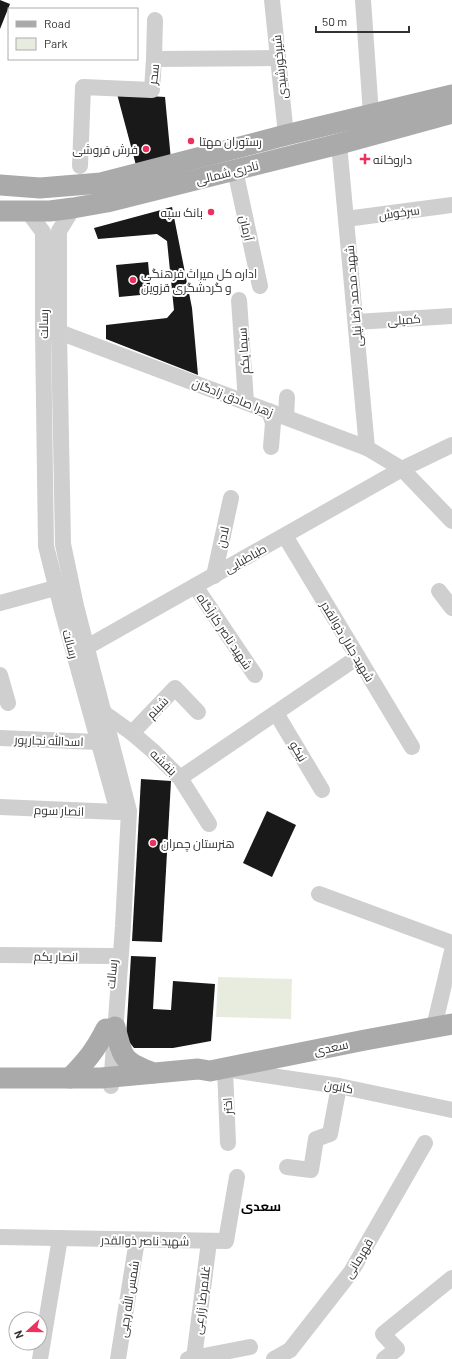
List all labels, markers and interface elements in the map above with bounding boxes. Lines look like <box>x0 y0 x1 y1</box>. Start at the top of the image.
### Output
legend <box>8 8 138 60</box>
scale bar <box>316 8 409 34</box>
text: 50 m <box>322 14 347 28</box>
text: Road <box>44 16 71 30</box>
street label: شیرخورشیدی <box>269 34 290 100</box>
text: Park <box>44 36 68 50</box>
street label: سحر <box>145 63 162 86</box>
place label: رستوران مهتا <box>199 134 262 149</box>
marker: رستوران مهتا <box>186 136 196 146</box>
place label: فرش فروشی <box>72 142 138 157</box>
marker: فرش فروشی <box>141 144 151 154</box>
place label: داروخانه <box>373 152 412 167</box>
marker: داروخانه <box>360 154 370 164</box>
street label: نادری شمالی <box>194 157 260 188</box>
street label: سرخوش <box>378 202 421 223</box>
place label: بانک سپه <box>160 205 203 221</box>
marker: بانک سپه <box>206 207 216 217</box>
street label: آرمان <box>237 214 257 243</box>
street label: شهید محمد رضا نیلی <box>342 244 365 347</box>
place label: اداره کل میراث فرهنگی و گردشگری قزوین <box>141 266 257 295</box>
marker: اداره کل میراث فرهنگی و گردشگری قزوین <box>128 275 138 285</box>
street label: رسالت <box>36 309 51 339</box>
street label: کمیلی <box>387 311 421 328</box>
street label: سیما یکم <box>234 327 254 375</box>
street label: زهرا صادق زادگان <box>190 375 276 420</box>
street label: لادن <box>213 525 232 549</box>
street label: طباطبایی <box>222 541 269 576</box>
street label: شهید ناصر کارآگاه <box>194 590 256 672</box>
street label: شهید جلال ذوالقدر <box>317 597 378 684</box>
street label: رسالت <box>59 628 82 660</box>
street label: شبنم <box>143 693 172 722</box>
street label: اسدالله نجارپور <box>13 732 84 751</box>
street label: نیکو <box>287 738 311 764</box>
street label: بنفشه <box>147 746 180 779</box>
street label: انصار سوم <box>34 802 84 820</box>
place label: هنرستان چمران <box>161 836 235 853</box>
marker: هنرستان چمران <box>148 838 158 848</box>
street label: انصار یکم <box>33 949 79 965</box>
street label: رسالت <box>103 959 120 990</box>
street label: سعدی <box>313 1037 350 1058</box>
street label: کانون <box>323 1077 355 1096</box>
street label: اختر <box>220 1097 235 1116</box>
district label: سعدی <box>241 1198 281 1214</box>
street label: شهید ناصر ذوالقدر <box>100 1232 189 1249</box>
street label: قهرمانی <box>341 1236 376 1281</box>
street label: شمس الله رجبی <box>115 1260 142 1339</box>
street label: غلامرضا زارعی <box>190 1265 213 1335</box>
north arrow <box>8 1311 48 1351</box>
text: N <box>11 1329 26 1341</box>

